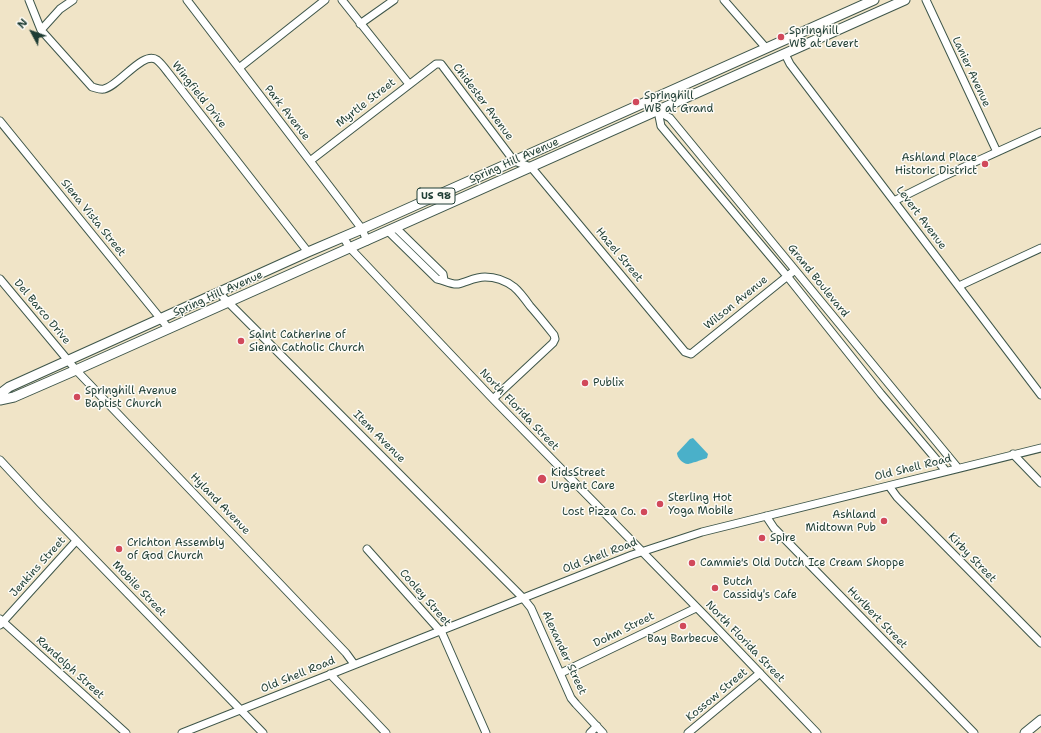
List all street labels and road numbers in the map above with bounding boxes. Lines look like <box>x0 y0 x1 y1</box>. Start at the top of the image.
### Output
street label: Lanier Avenue <box>949 35 993 109</box>
street label: Wingfield Drive <box>169 59 229 131</box>
street label: Chidester Avenue <box>450 61 516 143</box>
street label: Myrtle Street <box>334 76 398 130</box>
street label: Park Avenue <box>261 83 313 143</box>
street label: Spring Hill Avenue <box>467 135 561 187</box>
street label: Siena Vista Street <box>58 177 128 259</box>
street label: Levert Avenue <box>893 184 949 252</box>
road number: US 98 <box>417 188 455 204</box>
street label: Hazel Street <box>593 225 645 285</box>
street label: Grand Boulevard <box>785 242 851 320</box>
street label: Spring Hill Avenue <box>171 268 265 320</box>
street label: Wilson Avenue <box>702 273 770 333</box>
street label: Del Barco Drive <box>11 277 73 347</box>
street label: North Florida Street <box>477 366 561 454</box>
street label: Item Avenue <box>350 408 408 466</box>
street label: Old Shell Road <box>873 452 953 484</box>
street label: Hyland Avenue <box>187 470 253 538</box>
street label: Kirby Street <box>945 531 999 585</box>
street label: Jenkins Street <box>7 534 69 600</box>
street label: Old Shell Road <box>561 536 639 576</box>
street label: Mobile Street <box>109 559 169 619</box>
street label: Cooley Street <box>397 567 453 629</box>
street label: Hurlbert Street <box>844 584 910 652</box>
street label: North Florida Street <box>703 598 787 686</box>
street label: Alexander Street <box>539 609 589 697</box>
street label: Dohm Street <box>591 610 657 650</box>
street label: Randolph Street <box>33 634 107 702</box>
street label: Old Shell Road <box>259 654 337 696</box>
street label: Kossow Street <box>684 666 750 724</box>

